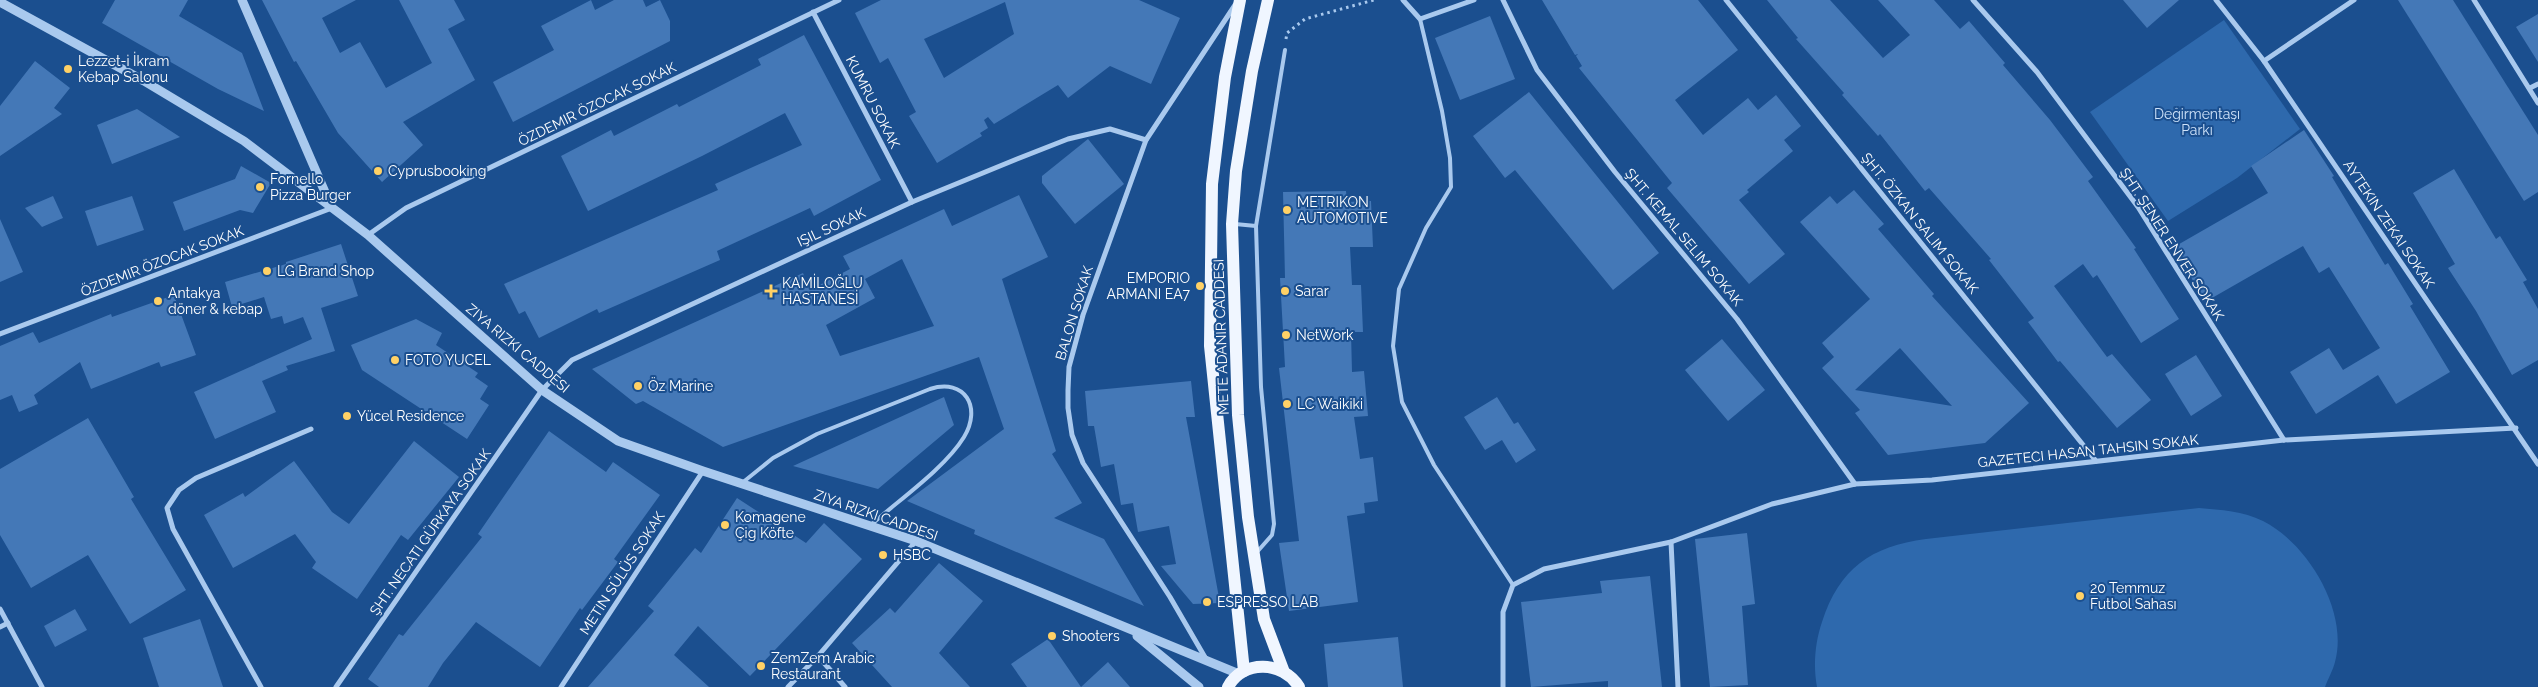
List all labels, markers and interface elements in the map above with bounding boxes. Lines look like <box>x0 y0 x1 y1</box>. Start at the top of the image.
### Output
place label: Lezzet-i̇ İkram Kebap Salonu <box>78 51 169 85</box>
street label: KUMRU SOKAK <box>843 53 903 151</box>
street label: ÖZDEMIR ÖZOCAK SOKAK <box>515 57 678 149</box>
marker: Lezzet-i̇ İkram Kebap Salonu <box>62 63 74 75</box>
park label: Değirmentaşı Parkı <box>2154 106 2240 138</box>
street label: ŞHT. ÖZKAN SALIM SOKAK <box>1858 148 1983 297</box>
street label: AYTEKIN ZEKAI SOKAK <box>2340 157 2438 291</box>
place label: Cyprusbooking <box>388 163 486 179</box>
marker: Cyprusbooking <box>372 165 384 177</box>
street label: ŞHT. KEMAL SELIM SOKAK <box>1622 165 1746 309</box>
street label: ŞHT. ŞENER ENVER SOKAK <box>2117 165 2227 323</box>
place label: Fornello Pizza Burger <box>270 171 351 203</box>
marker: Fornello Pizza Burger <box>254 181 266 193</box>
place label: METRIKON AUTOMOTIVE <box>1297 194 1388 226</box>
street label: IŞIL SOKAK <box>794 204 868 250</box>
marker: METRIKON AUTOMOTIVE <box>1281 204 1293 216</box>
street label: ÖZDEMIR ÖZOCAK SOKAK <box>78 221 246 300</box>
street label: METE ADANIR CADDESI <box>1210 259 1232 415</box>
place label: LG Brand Shop <box>277 263 375 279</box>
street label: BALON SOKAK <box>1052 264 1096 362</box>
marker: LG Brand Shop <box>261 265 273 277</box>
place label: EMPORIO ARMANI EA7 <box>1107 270 1191 302</box>
place label: KAMİLOĞLU HASTANESİ <box>782 273 863 307</box>
marker: EMPORIO ARMANI EA7 <box>1194 280 1206 292</box>
place label: Sarar <box>1295 283 1329 299</box>
marker: KAMİLOĞLU HASTANESİ <box>764 284 778 298</box>
place label: Antakya döner & kebap <box>168 285 263 317</box>
marker: Sarar <box>1279 285 1291 297</box>
marker: Antakya döner & kebap <box>152 295 164 307</box>
street label: ZIYA RIZKI CADDESI <box>463 300 573 396</box>
place label: NetWork <box>1296 327 1354 343</box>
marker: NetWork <box>1280 329 1292 341</box>
place label: FOTO YUCEL <box>405 352 491 368</box>
marker: FOTO YUCEL <box>389 354 401 366</box>
place label: Öz Marine <box>648 376 713 394</box>
marker: Öz Marine <box>632 380 644 392</box>
place label: LC Waikiki <box>1297 396 1363 412</box>
marker: LC Waikiki <box>1281 398 1293 410</box>
place label: Yücel Residence <box>357 408 464 424</box>
marker: Yücel Residence <box>341 410 353 422</box>
street label: GAZETECI HASAN TAHSIN SOKAK <box>1977 431 2199 471</box>
street label: ŞHT. NECATI GÜRKAYA SOKAK <box>365 445 494 618</box>
street label: ZIYA RIZKI CADDESI <box>812 486 940 544</box>
street label: METIN SÜLÜS SOKAK <box>575 508 668 637</box>
place label: Komagene Çig Köfte <box>735 509 806 541</box>
marker: Komagene Çig Köfte <box>719 519 731 531</box>
place label: HSBC <box>893 547 931 563</box>
marker: HSBC <box>877 549 889 561</box>
place label: 20 Temmuz Futbol Sahası <box>2090 580 2176 612</box>
marker: 20 Temmuz Futbol Sahası <box>2074 590 2086 602</box>
place label: ESPRESSO LAB <box>1217 594 1318 610</box>
marker: ESPRESSO LAB <box>1201 596 1213 608</box>
place label: Shooters <box>1062 628 1120 644</box>
marker: Shooters <box>1046 630 1058 642</box>
place label: ZemZem Arabic Restaurant <box>771 650 875 682</box>
marker: ZemZem Arabic Restaurant <box>755 660 767 672</box>

